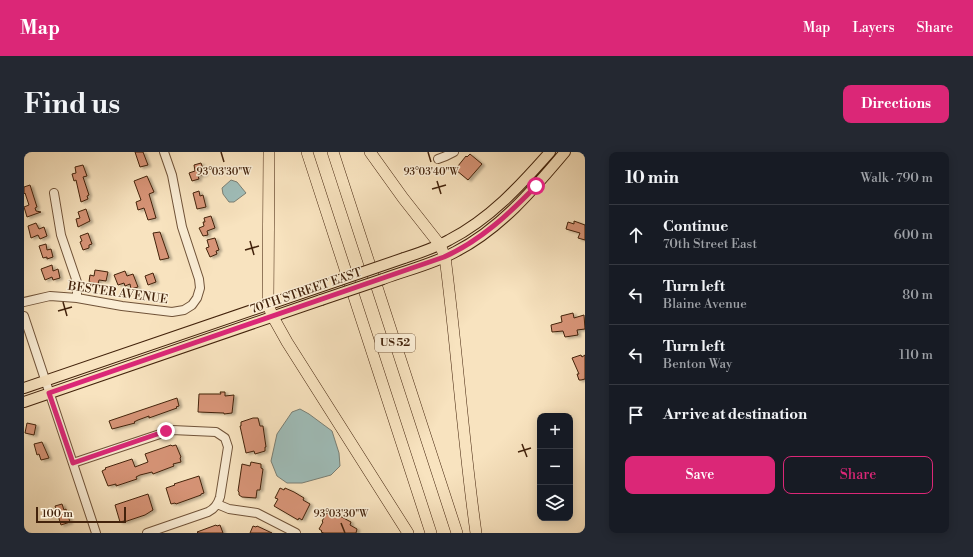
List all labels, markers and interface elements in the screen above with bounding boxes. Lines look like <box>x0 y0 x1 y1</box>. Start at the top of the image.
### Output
text: Map <box>20 16 60 40</box>
text: Map <box>803 19 830 37</box>
text: Layers <box>852 19 895 37</box>
text: Share <box>917 19 953 37</box>
button: Directions <box>843 85 949 123</box>
text: Find us <box>24 87 120 122</box>
text: 93°03'30"W <box>197 166 252 178</box>
text: 93°03'40"W <box>403 166 460 178</box>
text: 10 min <box>625 167 679 189</box>
text: Walk · 790 m <box>860 170 933 186</box>
route start <box>527 177 545 195</box>
text: Continue <box>663 217 728 236</box>
icon: ahead <box>625 224 647 246</box>
text: 600 m <box>894 227 933 243</box>
text: 70th Street East <box>663 236 757 252</box>
street label: 70TH STREET EAST <box>248 265 364 317</box>
text: Turn left <box>663 277 725 296</box>
street label: BESTER AVENUE <box>66 278 169 307</box>
icon: left <box>625 284 647 306</box>
text: 80 m <box>902 287 933 303</box>
text: Blaine Avenue <box>663 296 747 312</box>
road number: US 52 <box>375 334 415 352</box>
text: Turn left <box>663 337 725 356</box>
icon: left <box>625 344 647 366</box>
text: 110 m <box>899 347 933 363</box>
text: Benton Way <box>663 356 732 372</box>
icon: arrive <box>625 404 647 426</box>
text: Arrive at destination <box>663 405 807 424</box>
map controls <box>537 413 573 521</box>
button: + <box>537 413 573 449</box>
route end <box>157 422 175 440</box>
button: − <box>537 449 573 485</box>
button: Save <box>625 456 775 494</box>
button: Share <box>783 456 933 494</box>
button: layers <box>537 485 573 521</box>
scale bar <box>36 505 126 524</box>
text: 100 m <box>42 507 73 521</box>
text: 93°03'30"W <box>314 508 369 520</box>

